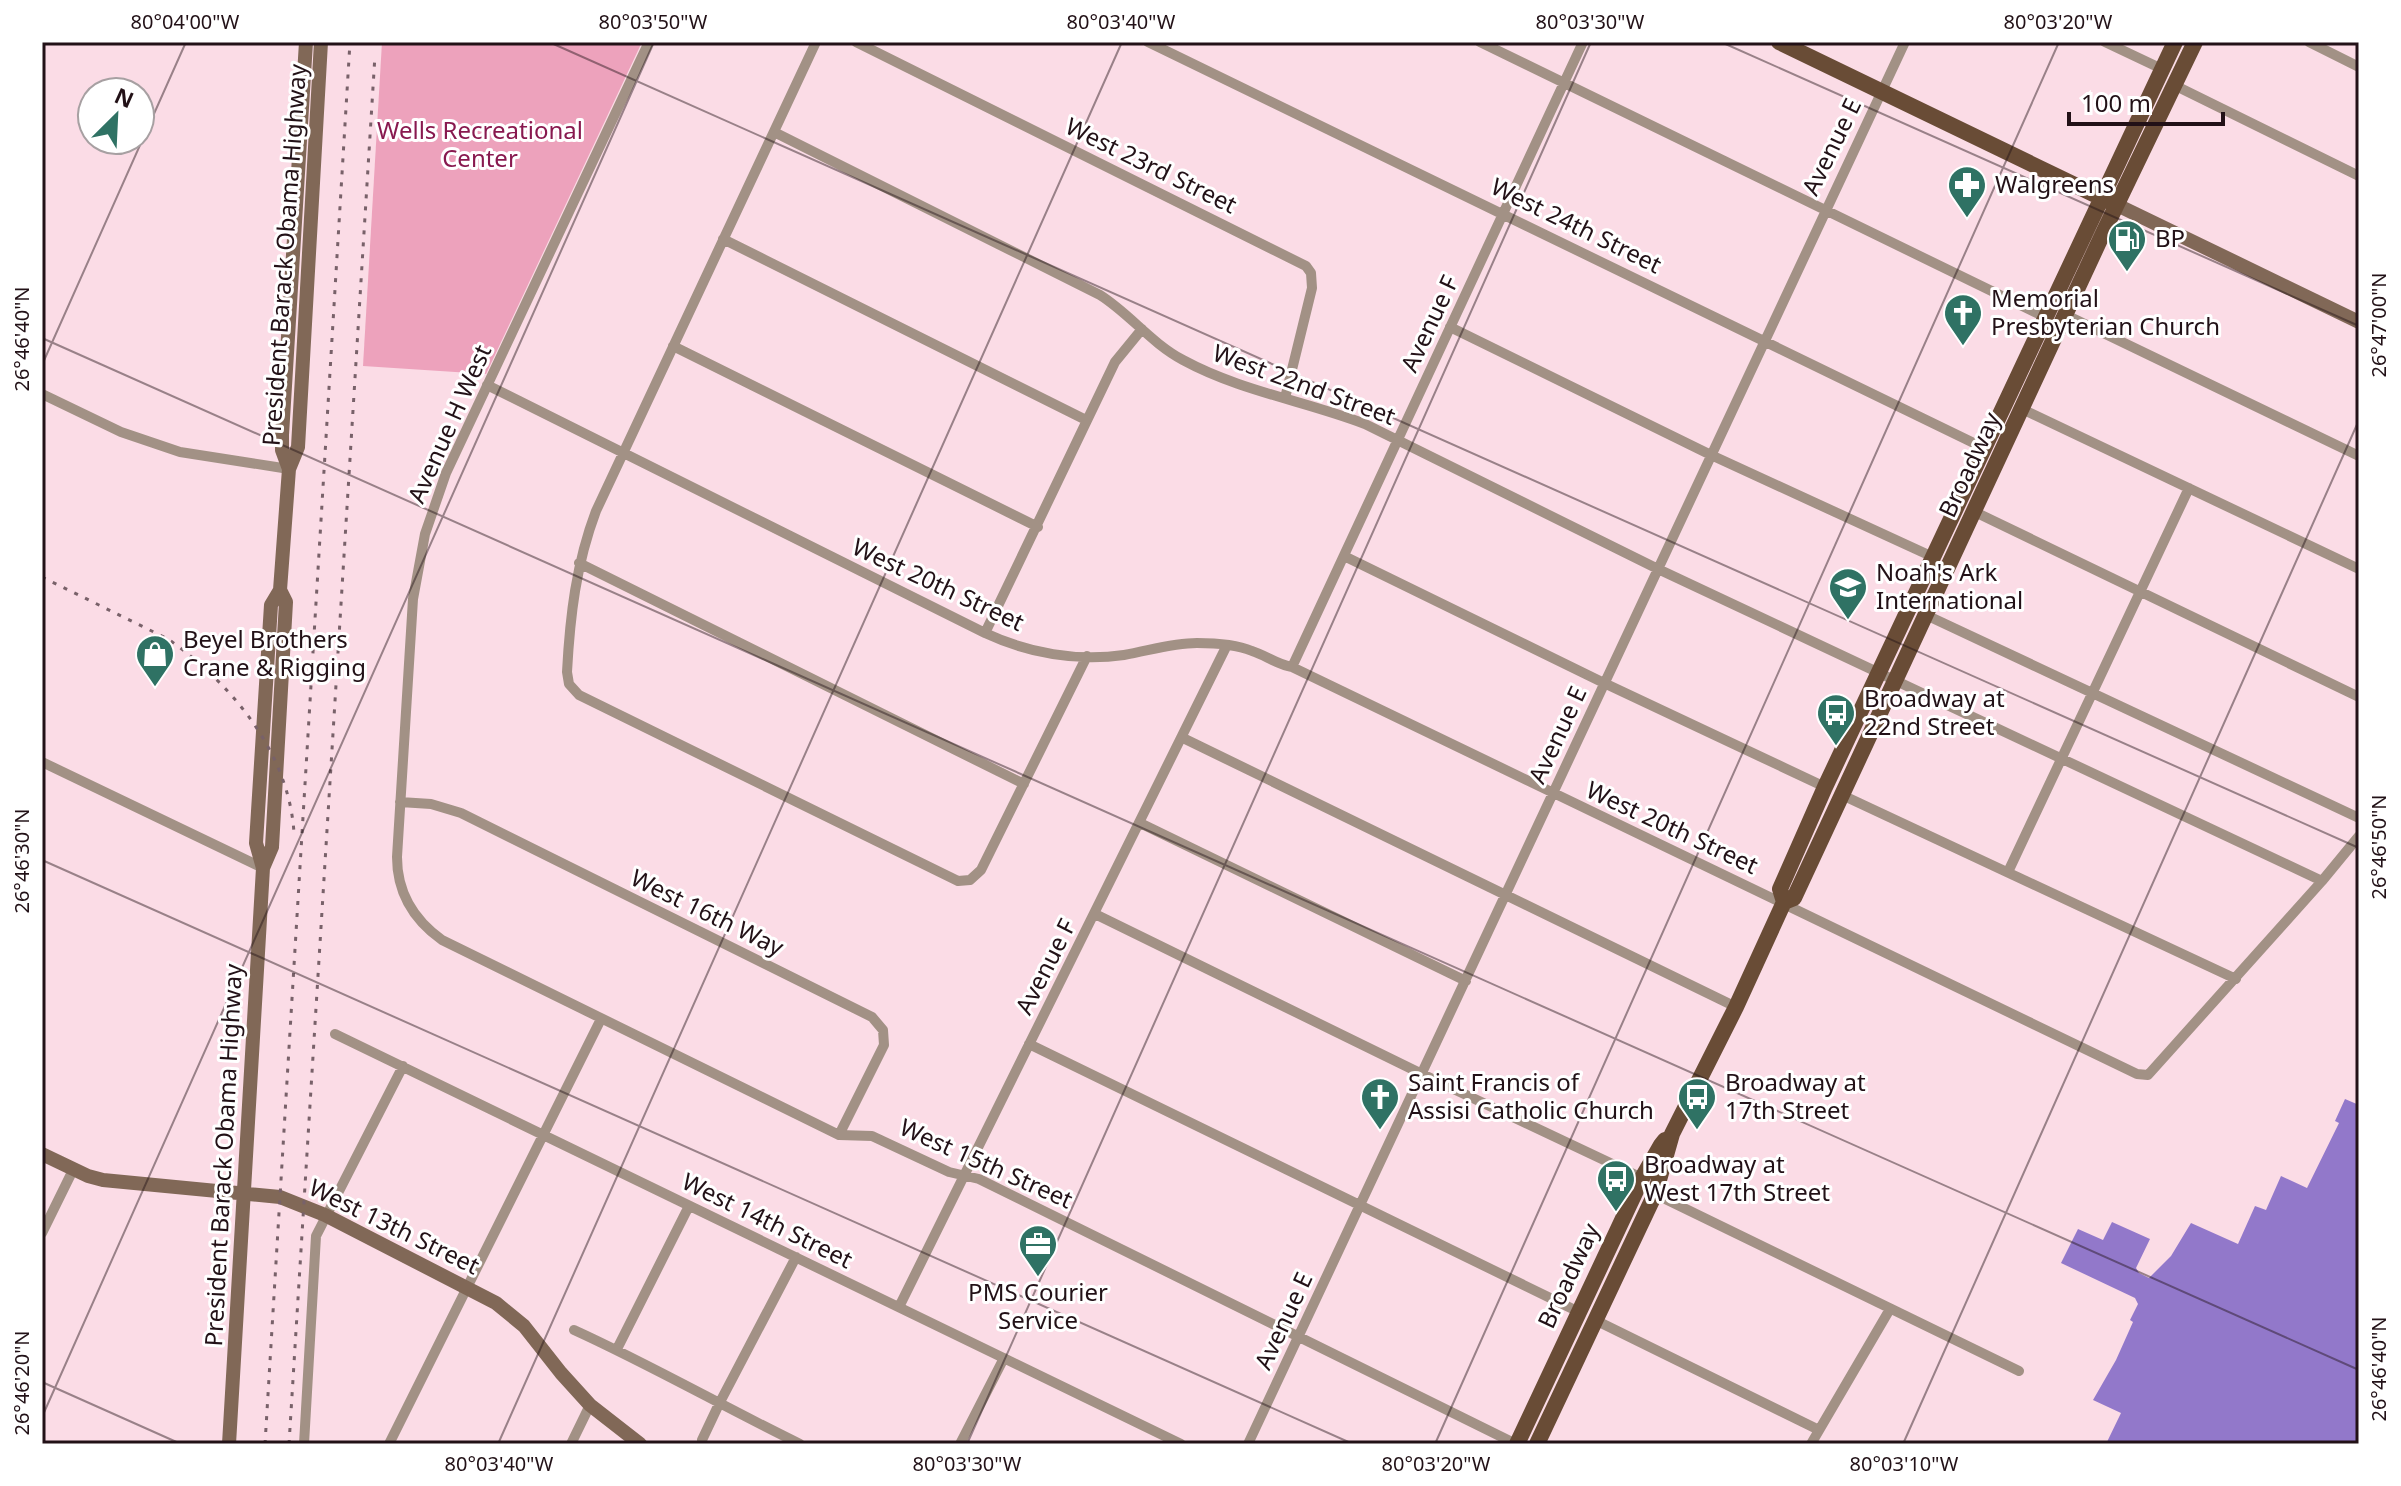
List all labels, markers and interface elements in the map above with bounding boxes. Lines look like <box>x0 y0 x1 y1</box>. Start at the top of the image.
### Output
text: 80°04'00"W <box>131 8 240 35</box>
text: 80°03'50"W <box>599 8 708 35</box>
text: 80°03'40"W <box>1067 8 1176 35</box>
text: 80°03'30"W <box>1536 8 1645 35</box>
text: 80°03'20"W <box>2004 8 2113 35</box>
street label: President Barack Obama Highway <box>254 62 313 447</box>
north arrow <box>76 76 156 156</box>
scale bar <box>2069 76 2223 126</box>
text: N <box>110 79 139 114</box>
text: 100 m <box>2081 86 2151 119</box>
street label: Avenue E <box>1793 92 1868 200</box>
street label: West 23rd Street <box>1061 109 1243 221</box>
park label: Wells Recreational Center <box>377 113 583 174</box>
pharmacy icon: Walgreens <box>1946 164 1988 219</box>
place label: Walgreens <box>1995 167 2114 200</box>
street label: West 24th Street <box>1486 169 1668 280</box>
fuel station icon: BP <box>2106 218 2148 273</box>
place label: BP <box>2155 221 2185 254</box>
street label: Avenue F <box>1392 270 1465 377</box>
text: 26°47'00"N <box>2365 272 2392 378</box>
place label: Memorial Presbyterian Church <box>1991 281 2220 342</box>
text: 26°46'40"N <box>8 286 35 392</box>
church icon: Memorial Presbyterian Church <box>1942 292 1984 347</box>
street label: West 22nd Street <box>1209 335 1401 432</box>
street label: Avenue H West <box>399 339 498 508</box>
street label: Broadway <box>1930 406 2008 522</box>
street label: West 20th Street <box>847 529 1030 638</box>
place label: Noah's Ark International <box>1876 555 2023 616</box>
school or university icon: Noah's Ark International <box>1827 566 1869 621</box>
place label: Beyel Brothers Crane & Rigging <box>183 622 366 683</box>
shop icon: Beyel Brothers Crane & Rigging <box>134 633 176 688</box>
street label: Avenue E <box>1520 680 1594 788</box>
place label: Broadway at 22nd Street <box>1864 681 2005 742</box>
bus stop icon: Broadway at 22nd Street <box>1815 692 1857 747</box>
street label: West 20th Street <box>1581 772 1764 881</box>
text: 26°46'50"N <box>2365 794 2392 900</box>
text: 26°46'30"N <box>8 808 35 914</box>
street label: West 16th Way <box>626 860 790 963</box>
street label: Avenue F <box>1007 913 1083 1020</box>
street label: President Barack Obama Highway <box>196 962 249 1347</box>
place label: Saint Francis of Assisi Catholic Church <box>1408 1065 1654 1126</box>
place label: Broadway at 17th Street <box>1725 1065 1866 1126</box>
church icon: Saint Francis of Assisi Catholic Church <box>1359 1076 1401 1131</box>
bus stop icon: Broadway at 17th Street <box>1676 1076 1718 1131</box>
street label: West 15th Street <box>895 1110 1079 1216</box>
place label: Broadway at West 17th Street <box>1644 1147 1830 1208</box>
bus stop icon: Broadway at West 17th Street <box>1595 1158 1637 1213</box>
street label: West 14th Street <box>677 1164 859 1275</box>
street label: West 13th Street <box>304 1170 486 1281</box>
street label: Broadway <box>1529 1217 1607 1333</box>
office icon: PMS Courier Service <box>1017 1223 1059 1278</box>
street label: Avenue E <box>1246 1266 1320 1374</box>
place label: PMS Courier Service <box>968 1275 1108 1336</box>
text: 26°46'40"N <box>2365 1316 2392 1422</box>
text: 26°46'20"N <box>8 1330 35 1436</box>
text: 80°03'40"W <box>445 1450 554 1477</box>
text: 80°03'30"W <box>913 1450 1022 1477</box>
text: 80°03'20"W <box>1382 1450 1491 1477</box>
text: 80°03'10"W <box>1850 1450 1959 1477</box>

